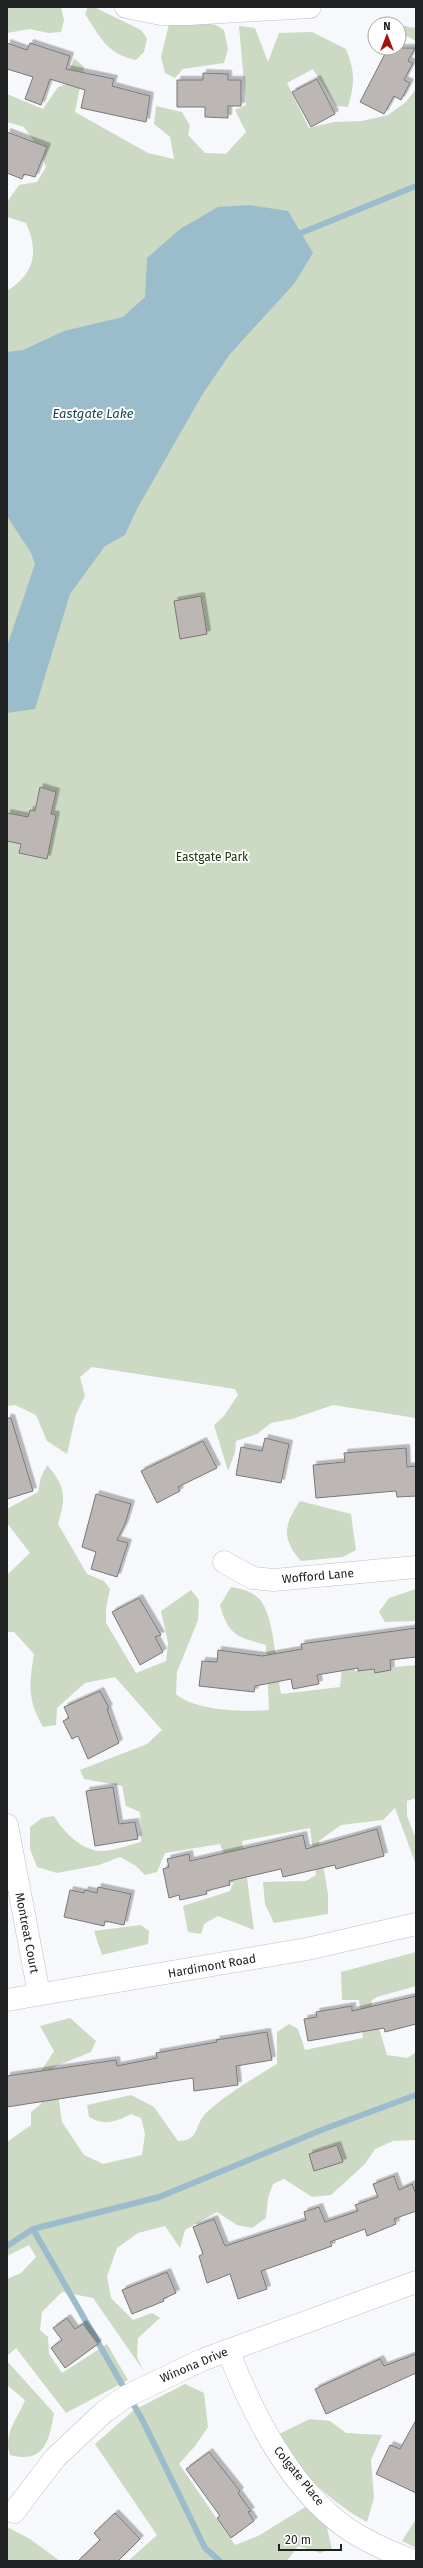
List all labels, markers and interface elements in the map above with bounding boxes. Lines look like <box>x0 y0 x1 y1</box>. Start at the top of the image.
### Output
north arrow <box>367 16 407 56</box>
text: N <box>383 20 391 33</box>
water label: Eastgate Lake <box>52 406 134 421</box>
park label: Eastgate Park <box>176 850 249 864</box>
street label: Wofford Lane <box>281 1566 355 1586</box>
street label: Montreat Court <box>12 1891 42 1975</box>
street label: Hardimont Road <box>167 1951 257 1981</box>
street label: Winona Drive <box>158 2344 230 2386</box>
street label: Colgate Place <box>271 2444 327 2508</box>
scale bar <box>279 2526 341 2552</box>
text: 20 m <box>285 2533 311 2547</box>

